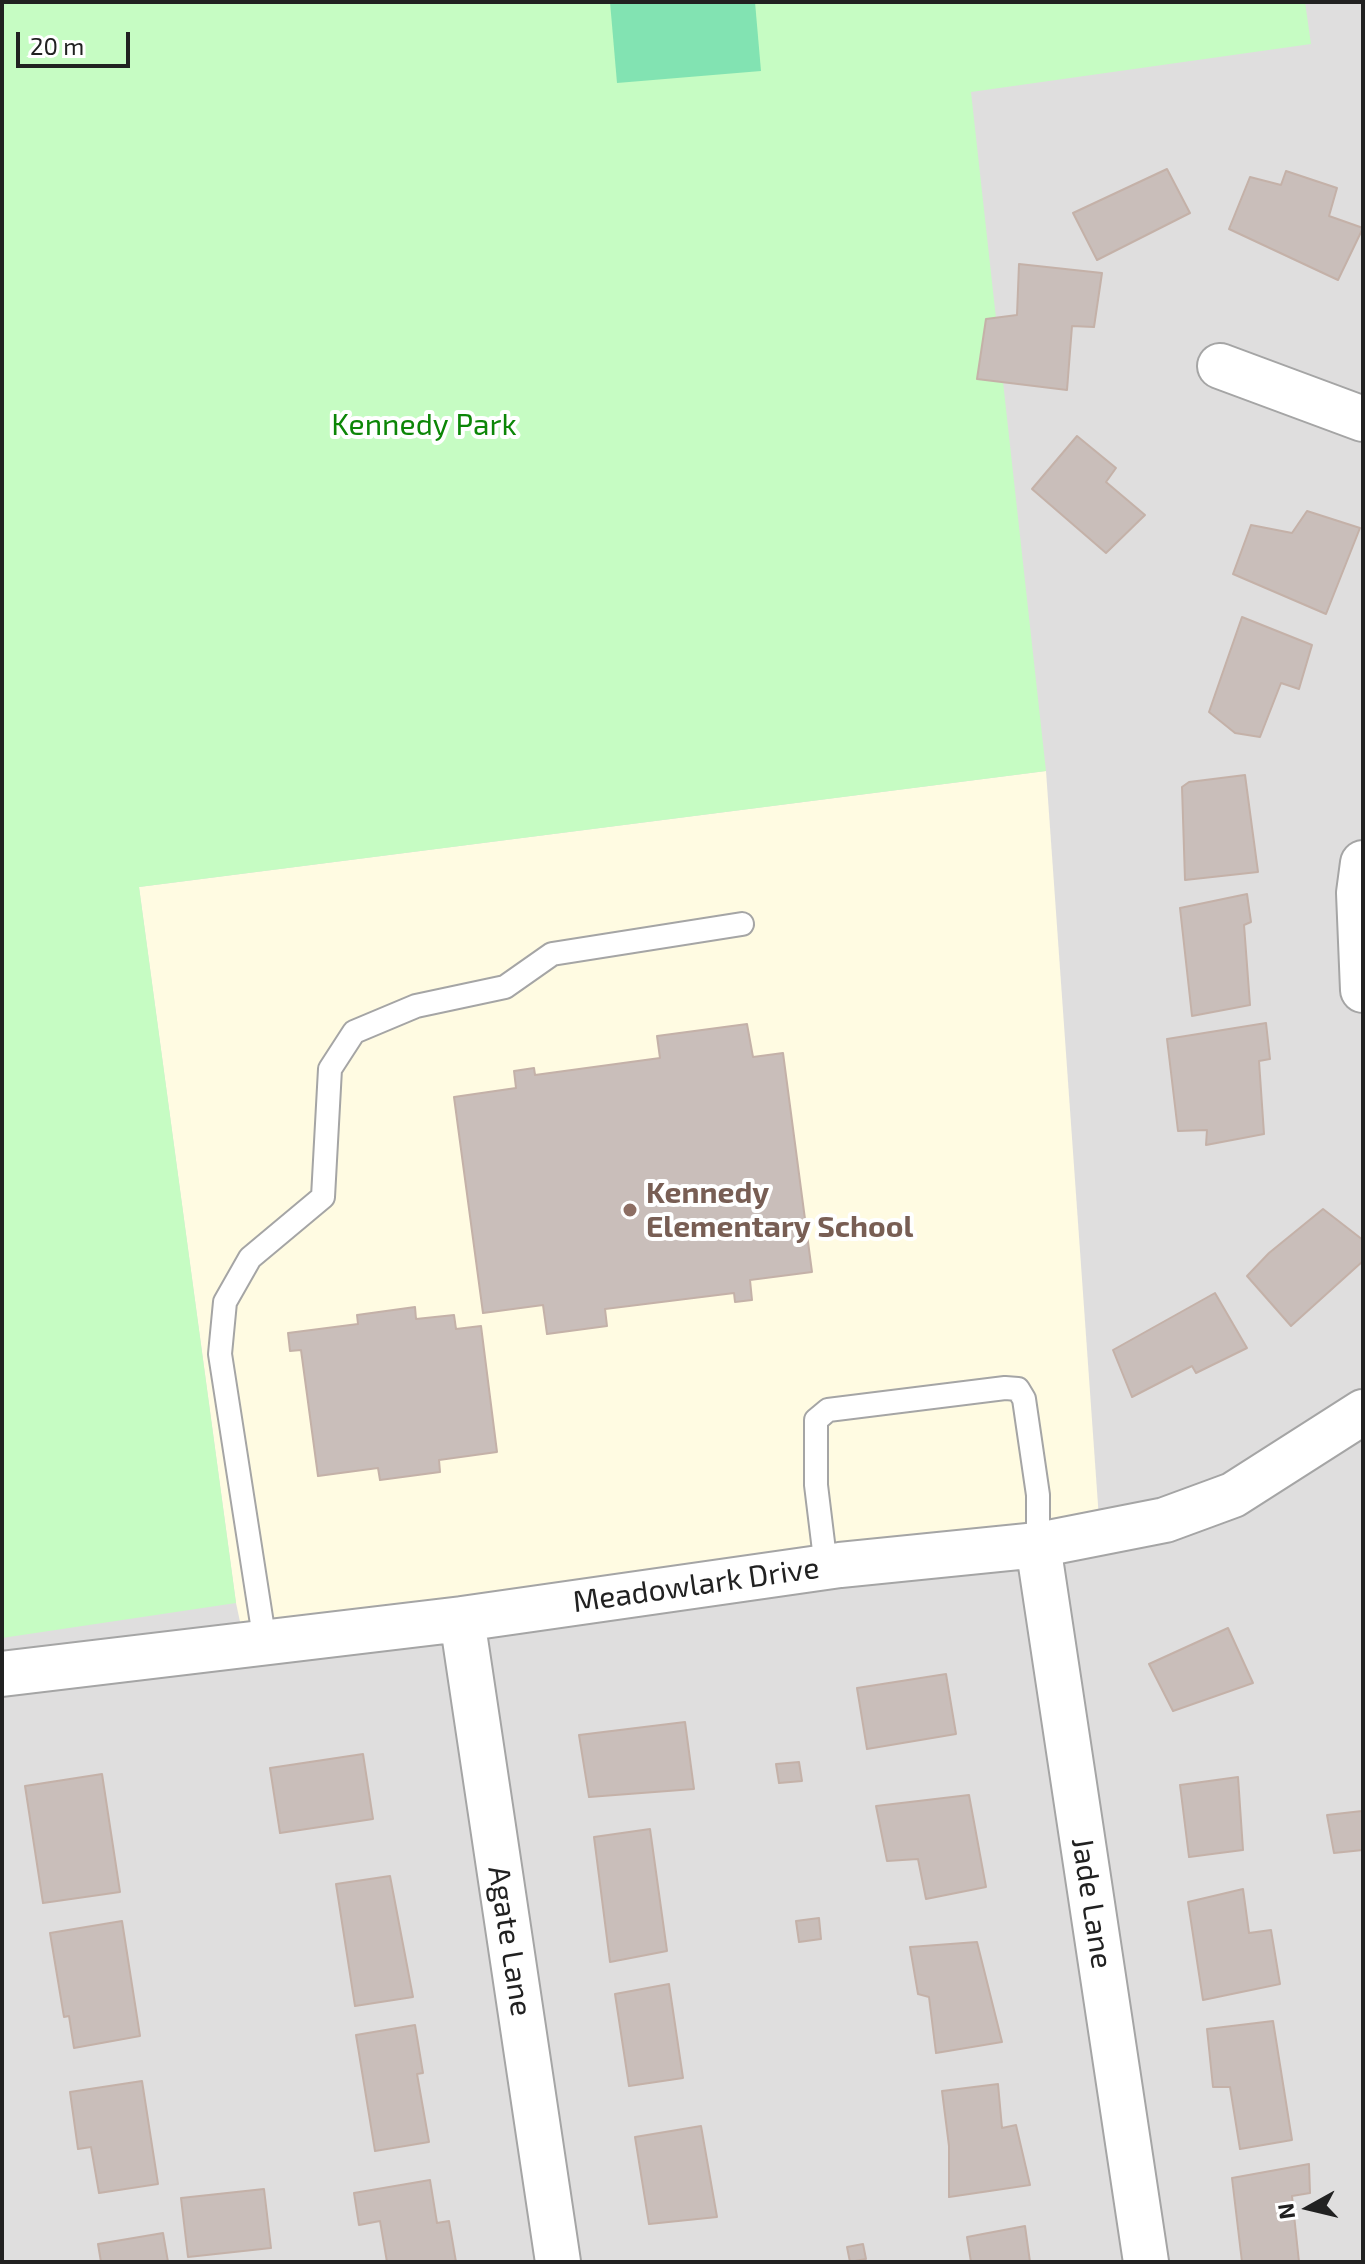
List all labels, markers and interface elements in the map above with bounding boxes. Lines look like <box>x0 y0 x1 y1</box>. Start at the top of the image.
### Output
scale bar <box>20 16 134 66</box>
text: 20 m <box>30 31 84 60</box>
park label: Kennedy Park <box>331 407 517 443</box>
place label: Kennedy Elementary School <box>646 1175 913 1246</box>
marker: Kennedy Elementary School <box>621 1201 639 1219</box>
street label: Meadowlark Drive <box>571 1550 821 1620</box>
street label: Jade Lane <box>1064 1835 1120 1971</box>
street label: Agate Lane <box>480 1863 540 2019</box>
north arrow <box>1269 2168 1349 2248</box>
text: N <box>1271 2202 1299 2221</box>

